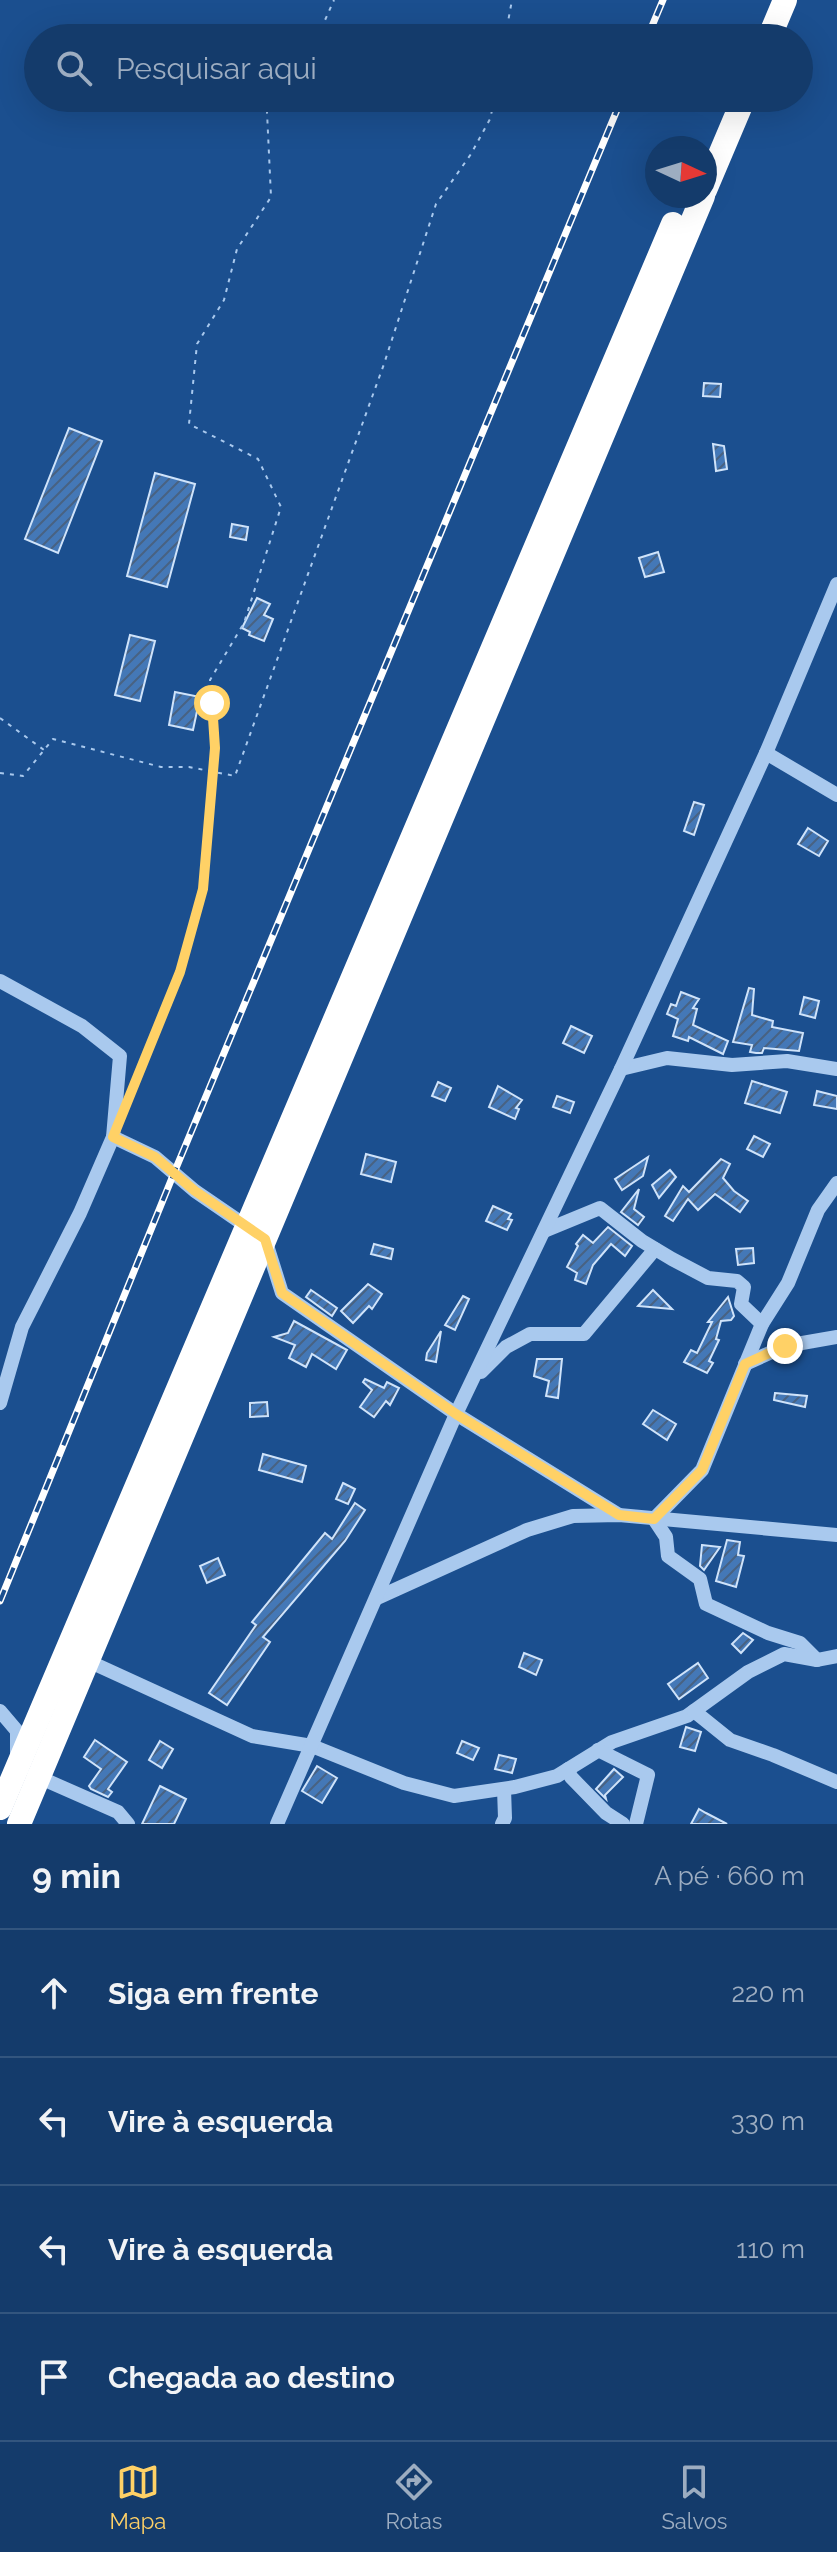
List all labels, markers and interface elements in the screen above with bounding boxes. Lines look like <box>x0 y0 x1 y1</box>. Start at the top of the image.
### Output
search box <box>24 24 813 112</box>
icon: search <box>52 46 96 90</box>
text: Pesquisar aqui <box>116 51 317 86</box>
north arrow <box>645 136 717 208</box>
route start <box>194 685 230 721</box>
route end <box>767 1328 803 1364</box>
text: 9 min <box>32 1856 121 1896</box>
text: A pé · 660 m <box>654 1861 805 1891</box>
icon: ahead <box>32 1971 76 2015</box>
text: Siga em frente <box>108 1976 318 2011</box>
text: 220 m <box>731 1978 805 2008</box>
icon: left <box>32 2099 76 2143</box>
text: Vire à esquerda <box>108 2104 333 2139</box>
text: 330 m <box>731 2106 805 2136</box>
icon: left <box>32 2227 76 2271</box>
text: Vire à esquerda <box>108 2232 333 2267</box>
text: 110 m <box>736 2234 805 2264</box>
icon: arrive <box>32 2355 76 2399</box>
text: Chegada ao destino <box>108 2360 395 2395</box>
tab: Mapa <box>110 2460 166 2534</box>
tab: Rotas <box>385 2460 442 2534</box>
tab: Salvos <box>661 2460 727 2534</box>

